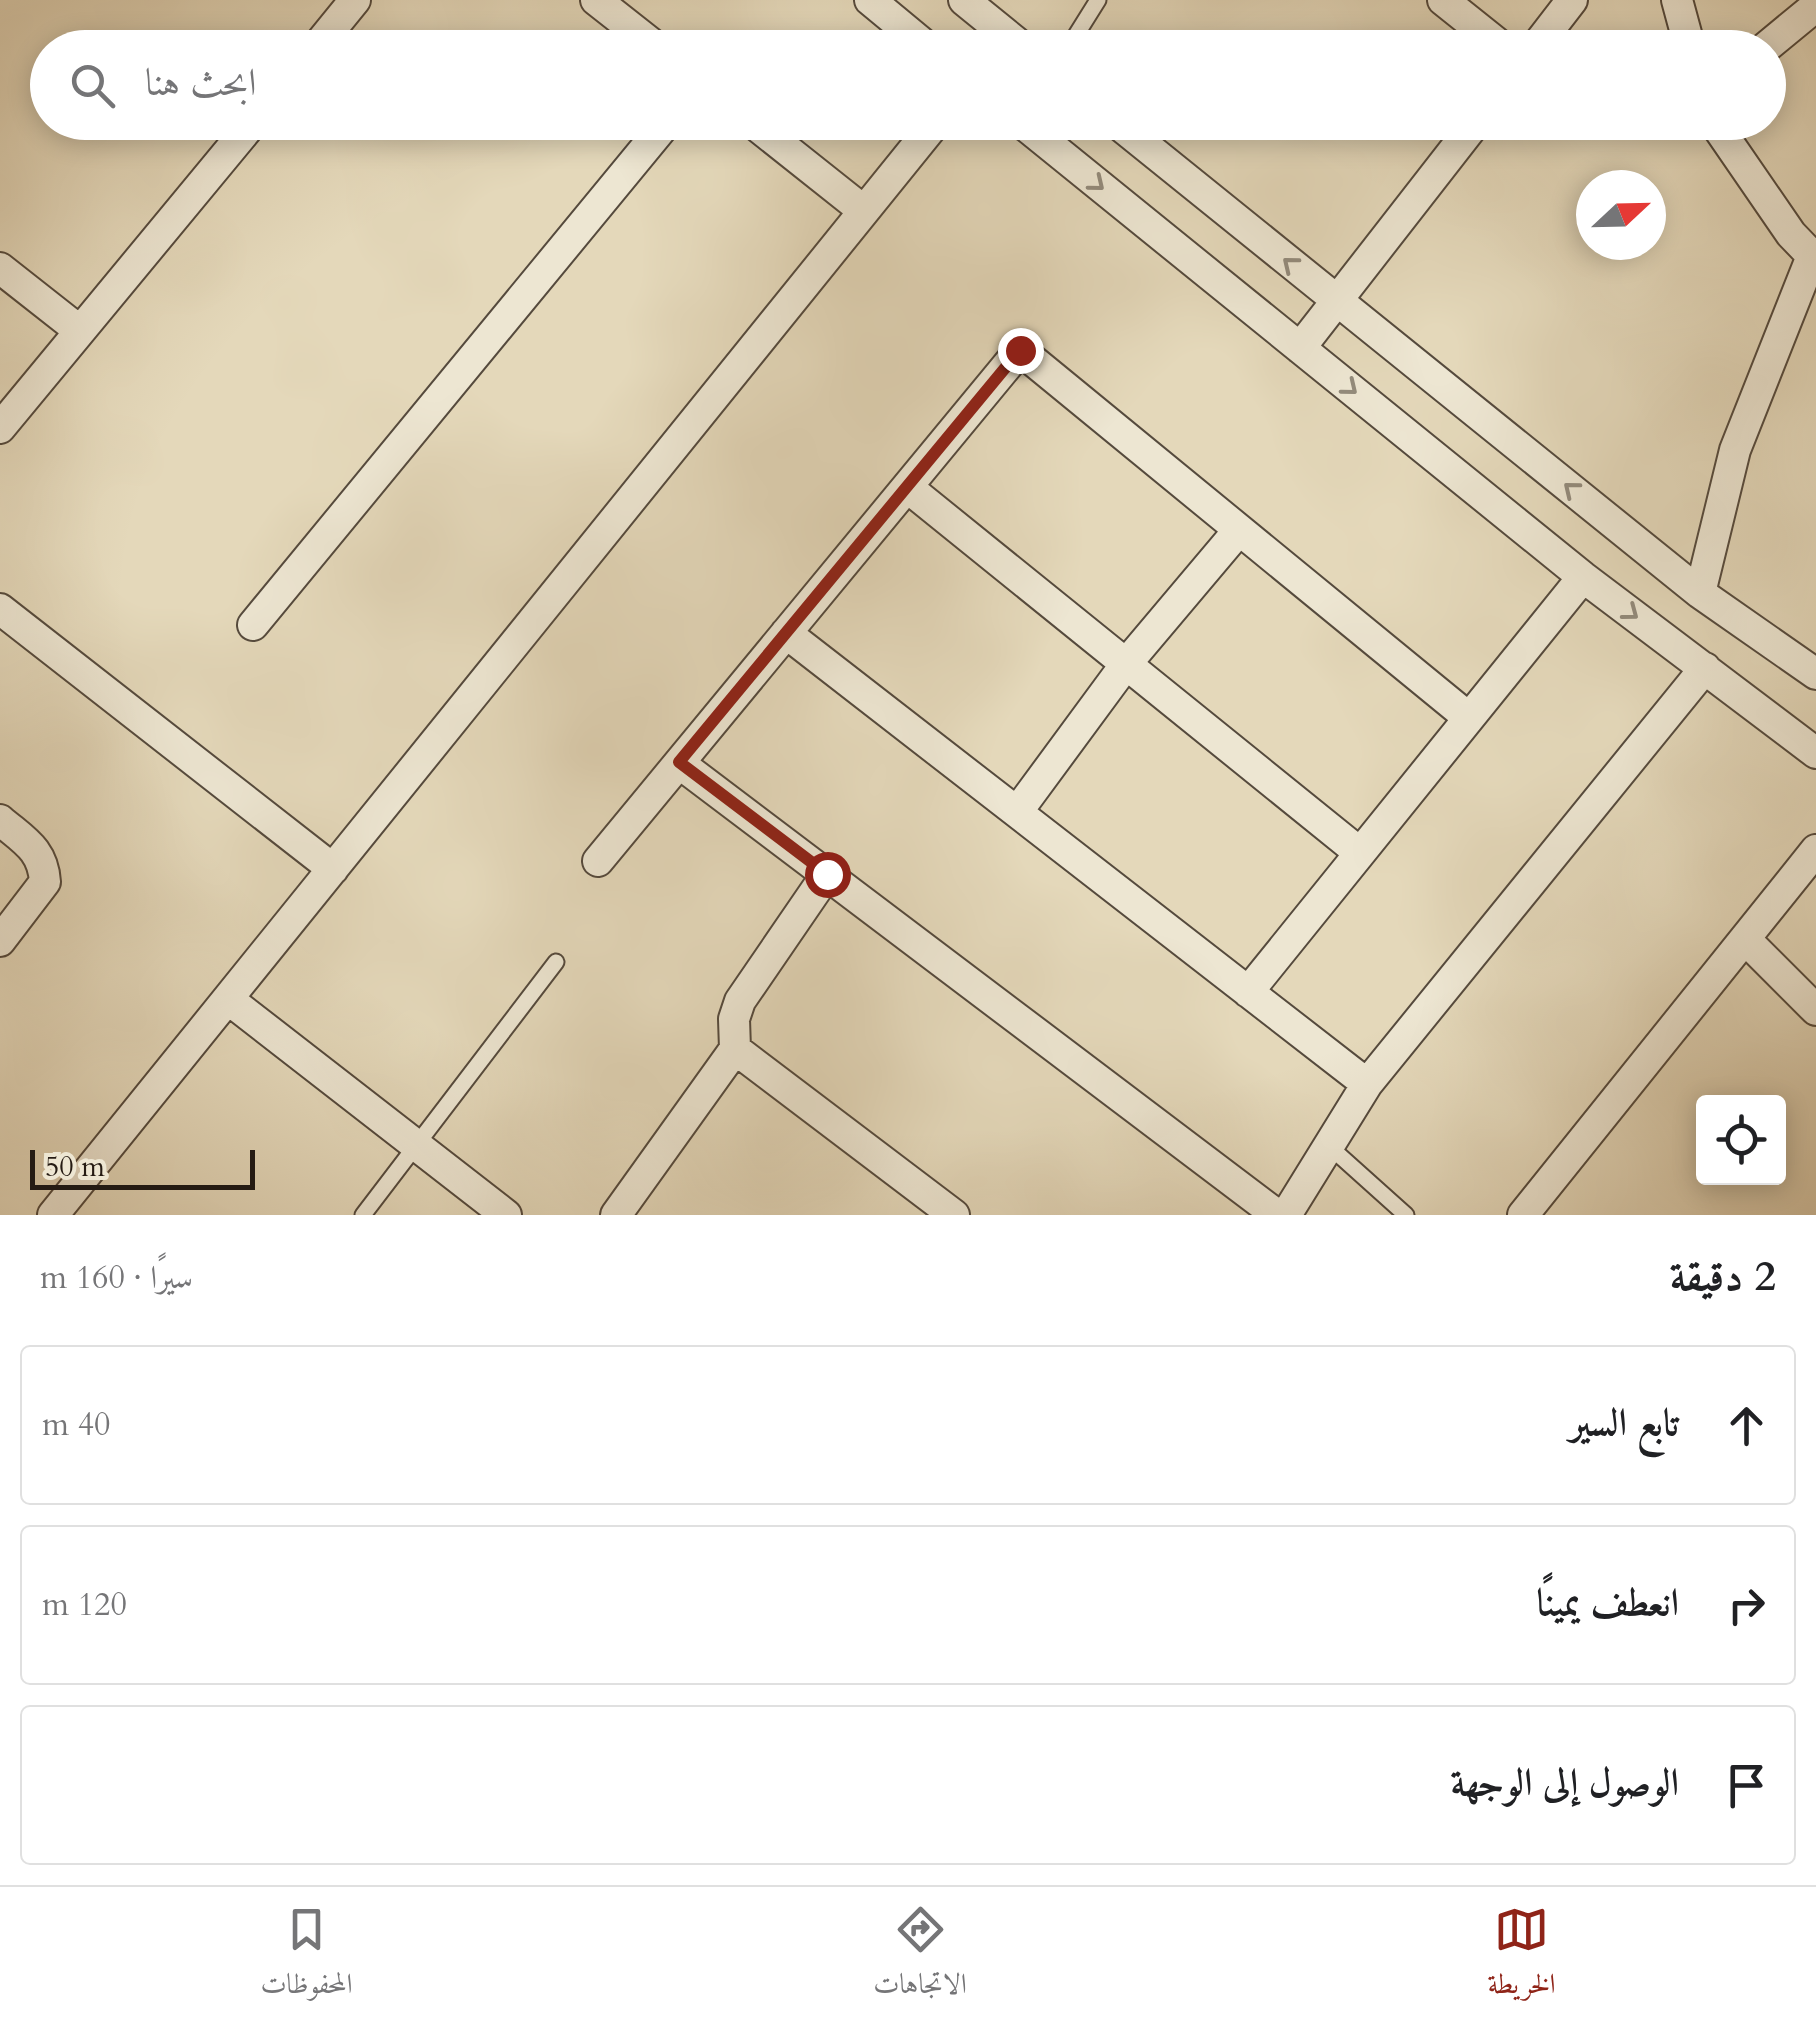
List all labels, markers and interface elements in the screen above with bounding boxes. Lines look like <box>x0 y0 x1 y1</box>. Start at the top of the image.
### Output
search box <box>30 30 1786 140</box>
text: ابحث هنا <box>145 57 257 109</box>
icon: search <box>65 58 120 113</box>
north arrow <box>1576 170 1666 260</box>
one-way arrow <box>1086 172 1104 190</box>
one-way arrow <box>1283 258 1301 276</box>
route end <box>998 328 1044 374</box>
one-way arrow <box>1338 376 1356 394</box>
one-way arrow <box>1564 483 1582 501</box>
one-way arrow <box>1620 601 1638 618</box>
route start <box>805 852 851 898</box>
map controls <box>1696 1095 1786 1185</box>
button: locate <box>1696 1095 1786 1185</box>
scale bar <box>30 1145 255 1190</box>
text: 50 m <box>45 1148 105 1186</box>
text: 2 دقيقة <box>1670 1248 1776 1305</box>
text: سيرًا · 160 m <box>40 1256 193 1300</box>
text: تابع السير <box>1570 1397 1679 1449</box>
icon: ahead <box>1719 1398 1774 1453</box>
text: 40 m <box>42 1403 110 1447</box>
text: انعطف يمينًا <box>1536 1577 1679 1629</box>
icon: right <box>1719 1578 1774 1633</box>
text: 120 m <box>42 1583 127 1627</box>
text: الوصول إلى الوجهة <box>1450 1757 1679 1809</box>
icon: arrive <box>1719 1758 1774 1813</box>
tab: المحفوظات <box>260 1902 353 2011</box>
tab: الاتجاهات <box>873 1902 967 2011</box>
tab: الخريطة <box>1488 1902 1556 2011</box>

